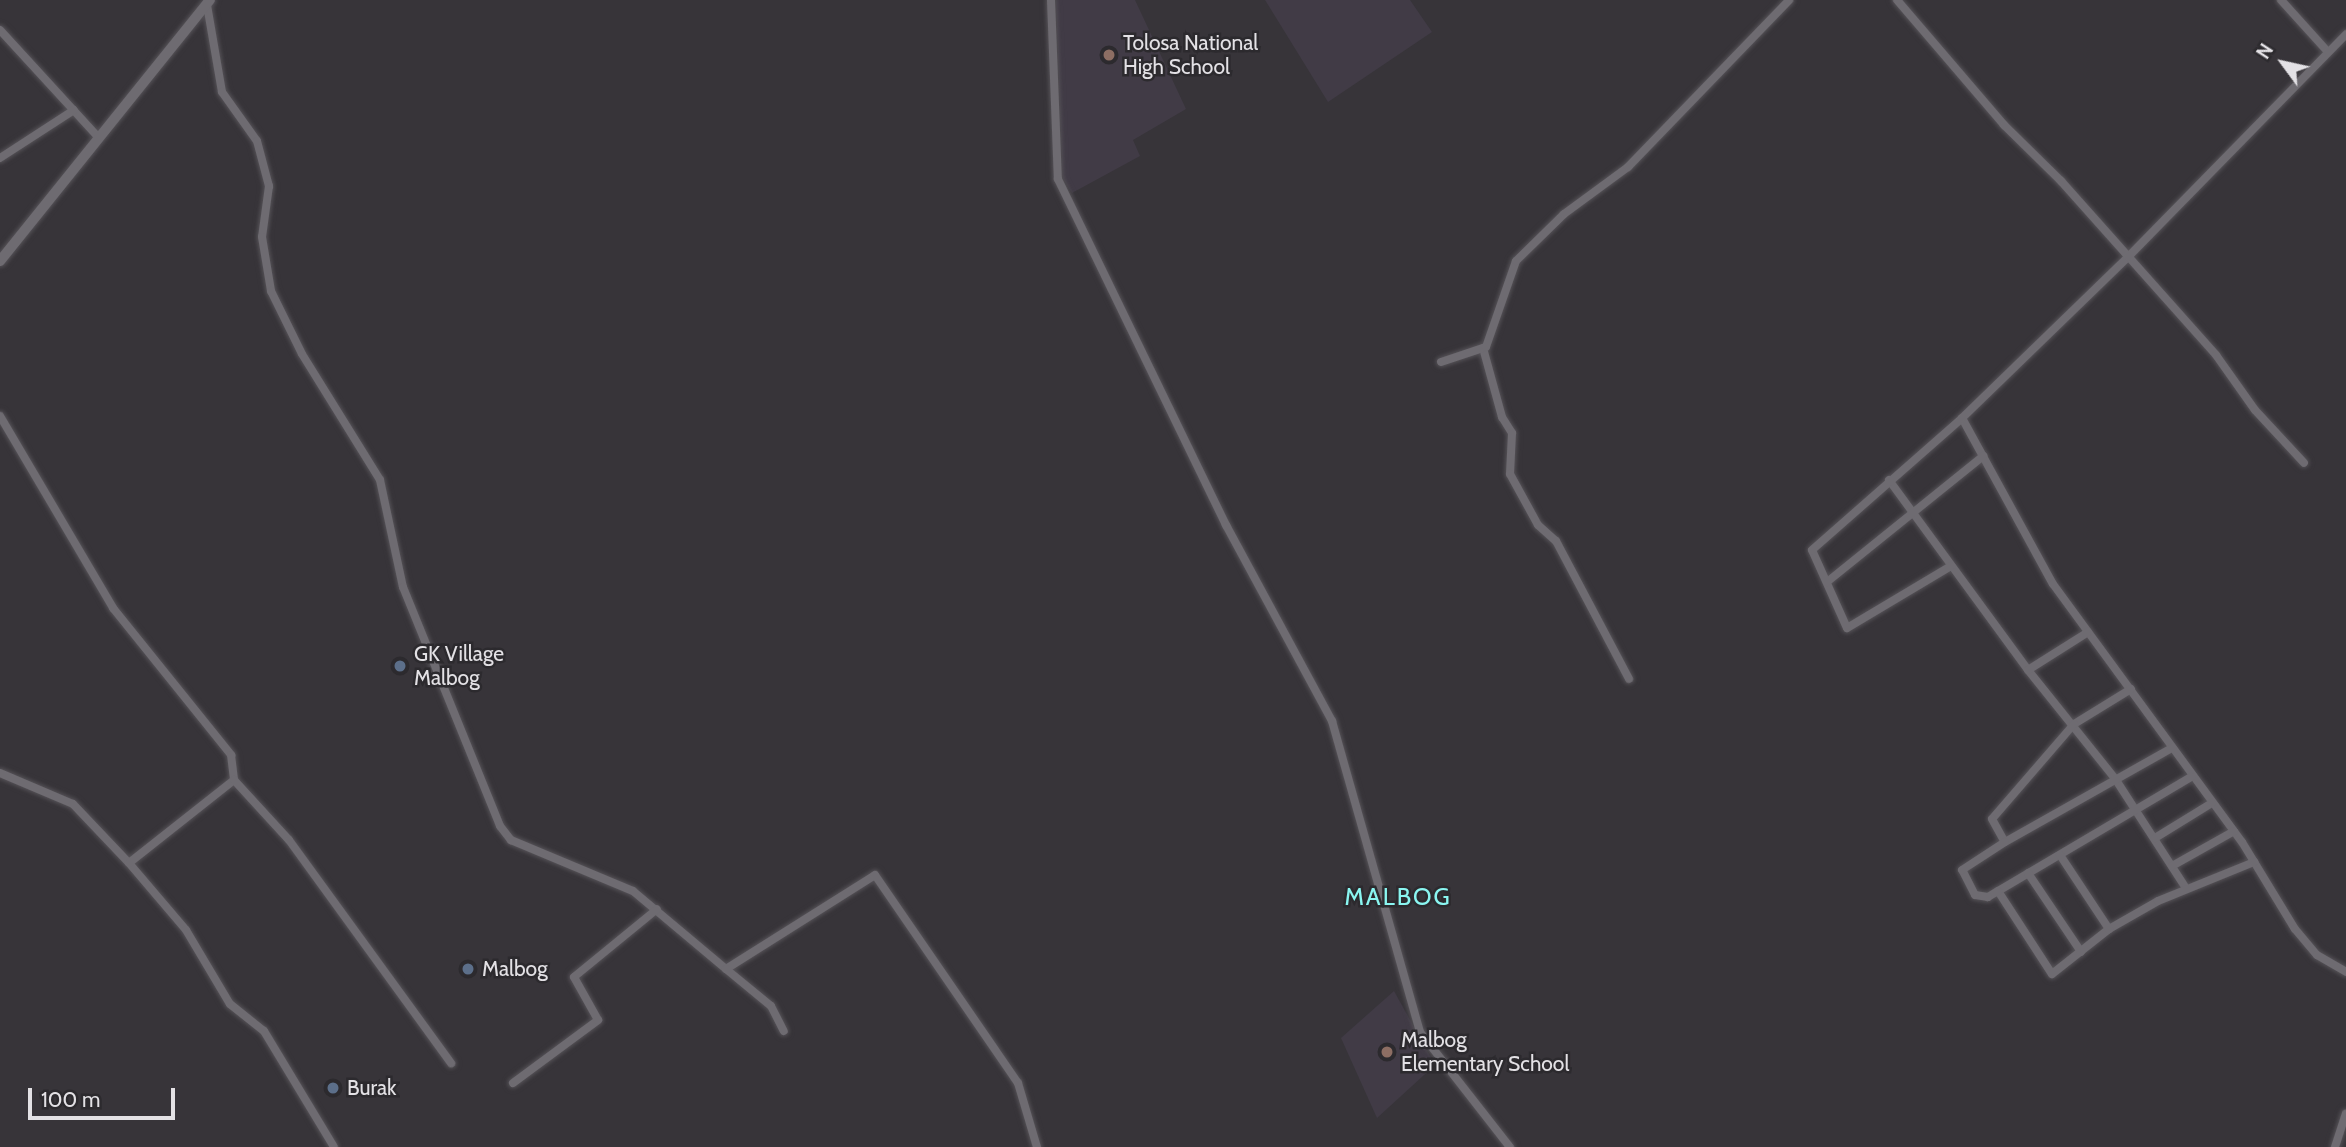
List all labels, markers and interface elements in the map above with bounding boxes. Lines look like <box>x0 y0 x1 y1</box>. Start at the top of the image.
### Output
north arrow <box>2248 28 2318 98</box>
place label: Tolosa National High School <box>1123 30 1258 80</box>
text: N <box>2252 39 2278 63</box>
marker: Tolosa National High School <box>1101 47 1117 63</box>
place label: GK Village Malbog <box>414 641 504 691</box>
marker: GK Village Malbog <box>392 658 408 674</box>
district label: MALBOG <box>1345 883 1451 911</box>
place label: Malbog <box>482 956 548 982</box>
marker: Malbog <box>460 961 476 977</box>
place label: Malbog Elementary School <box>1401 1027 1569 1077</box>
marker: Malbog Elementary School <box>1379 1044 1395 1060</box>
scale bar <box>32 1074 178 1118</box>
place label: Burak <box>347 1075 396 1101</box>
marker: Burak <box>325 1080 341 1096</box>
text: 100 m <box>41 1087 100 1112</box>

